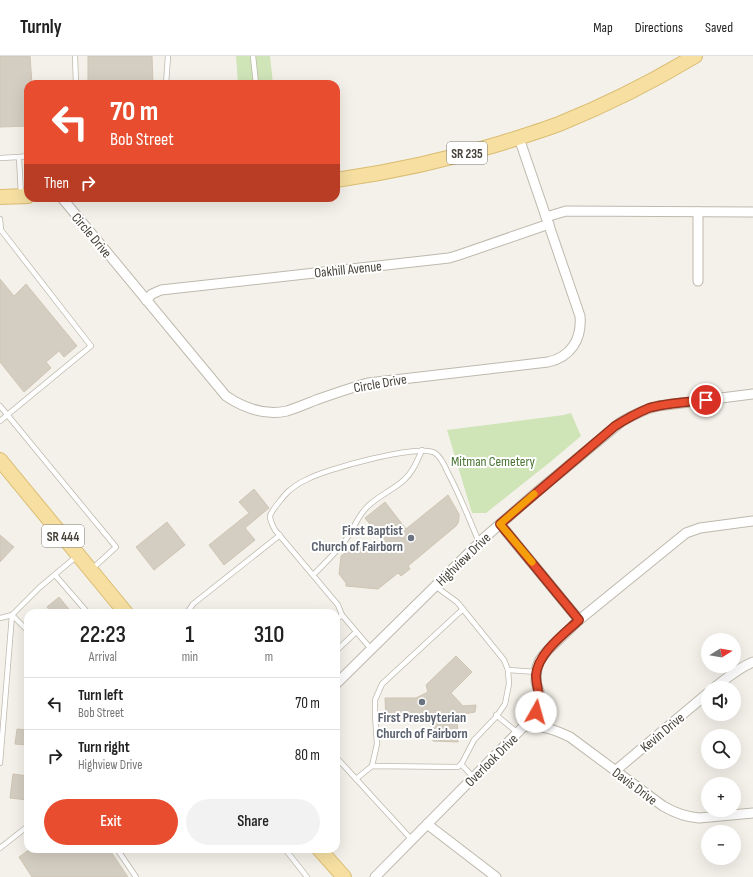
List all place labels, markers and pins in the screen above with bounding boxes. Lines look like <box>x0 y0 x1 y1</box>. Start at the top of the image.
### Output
pin <box>689 383 723 417</box>
place label: First Baptist Church of Fairborn <box>311 522 403 555</box>
marker: First Baptist Church of Fairborn <box>406 533 416 543</box>
marker: First Presbyterian Church of Fairborn <box>417 697 427 707</box>
place label: First Presbyterian Church of Fairborn <box>376 709 468 742</box>

